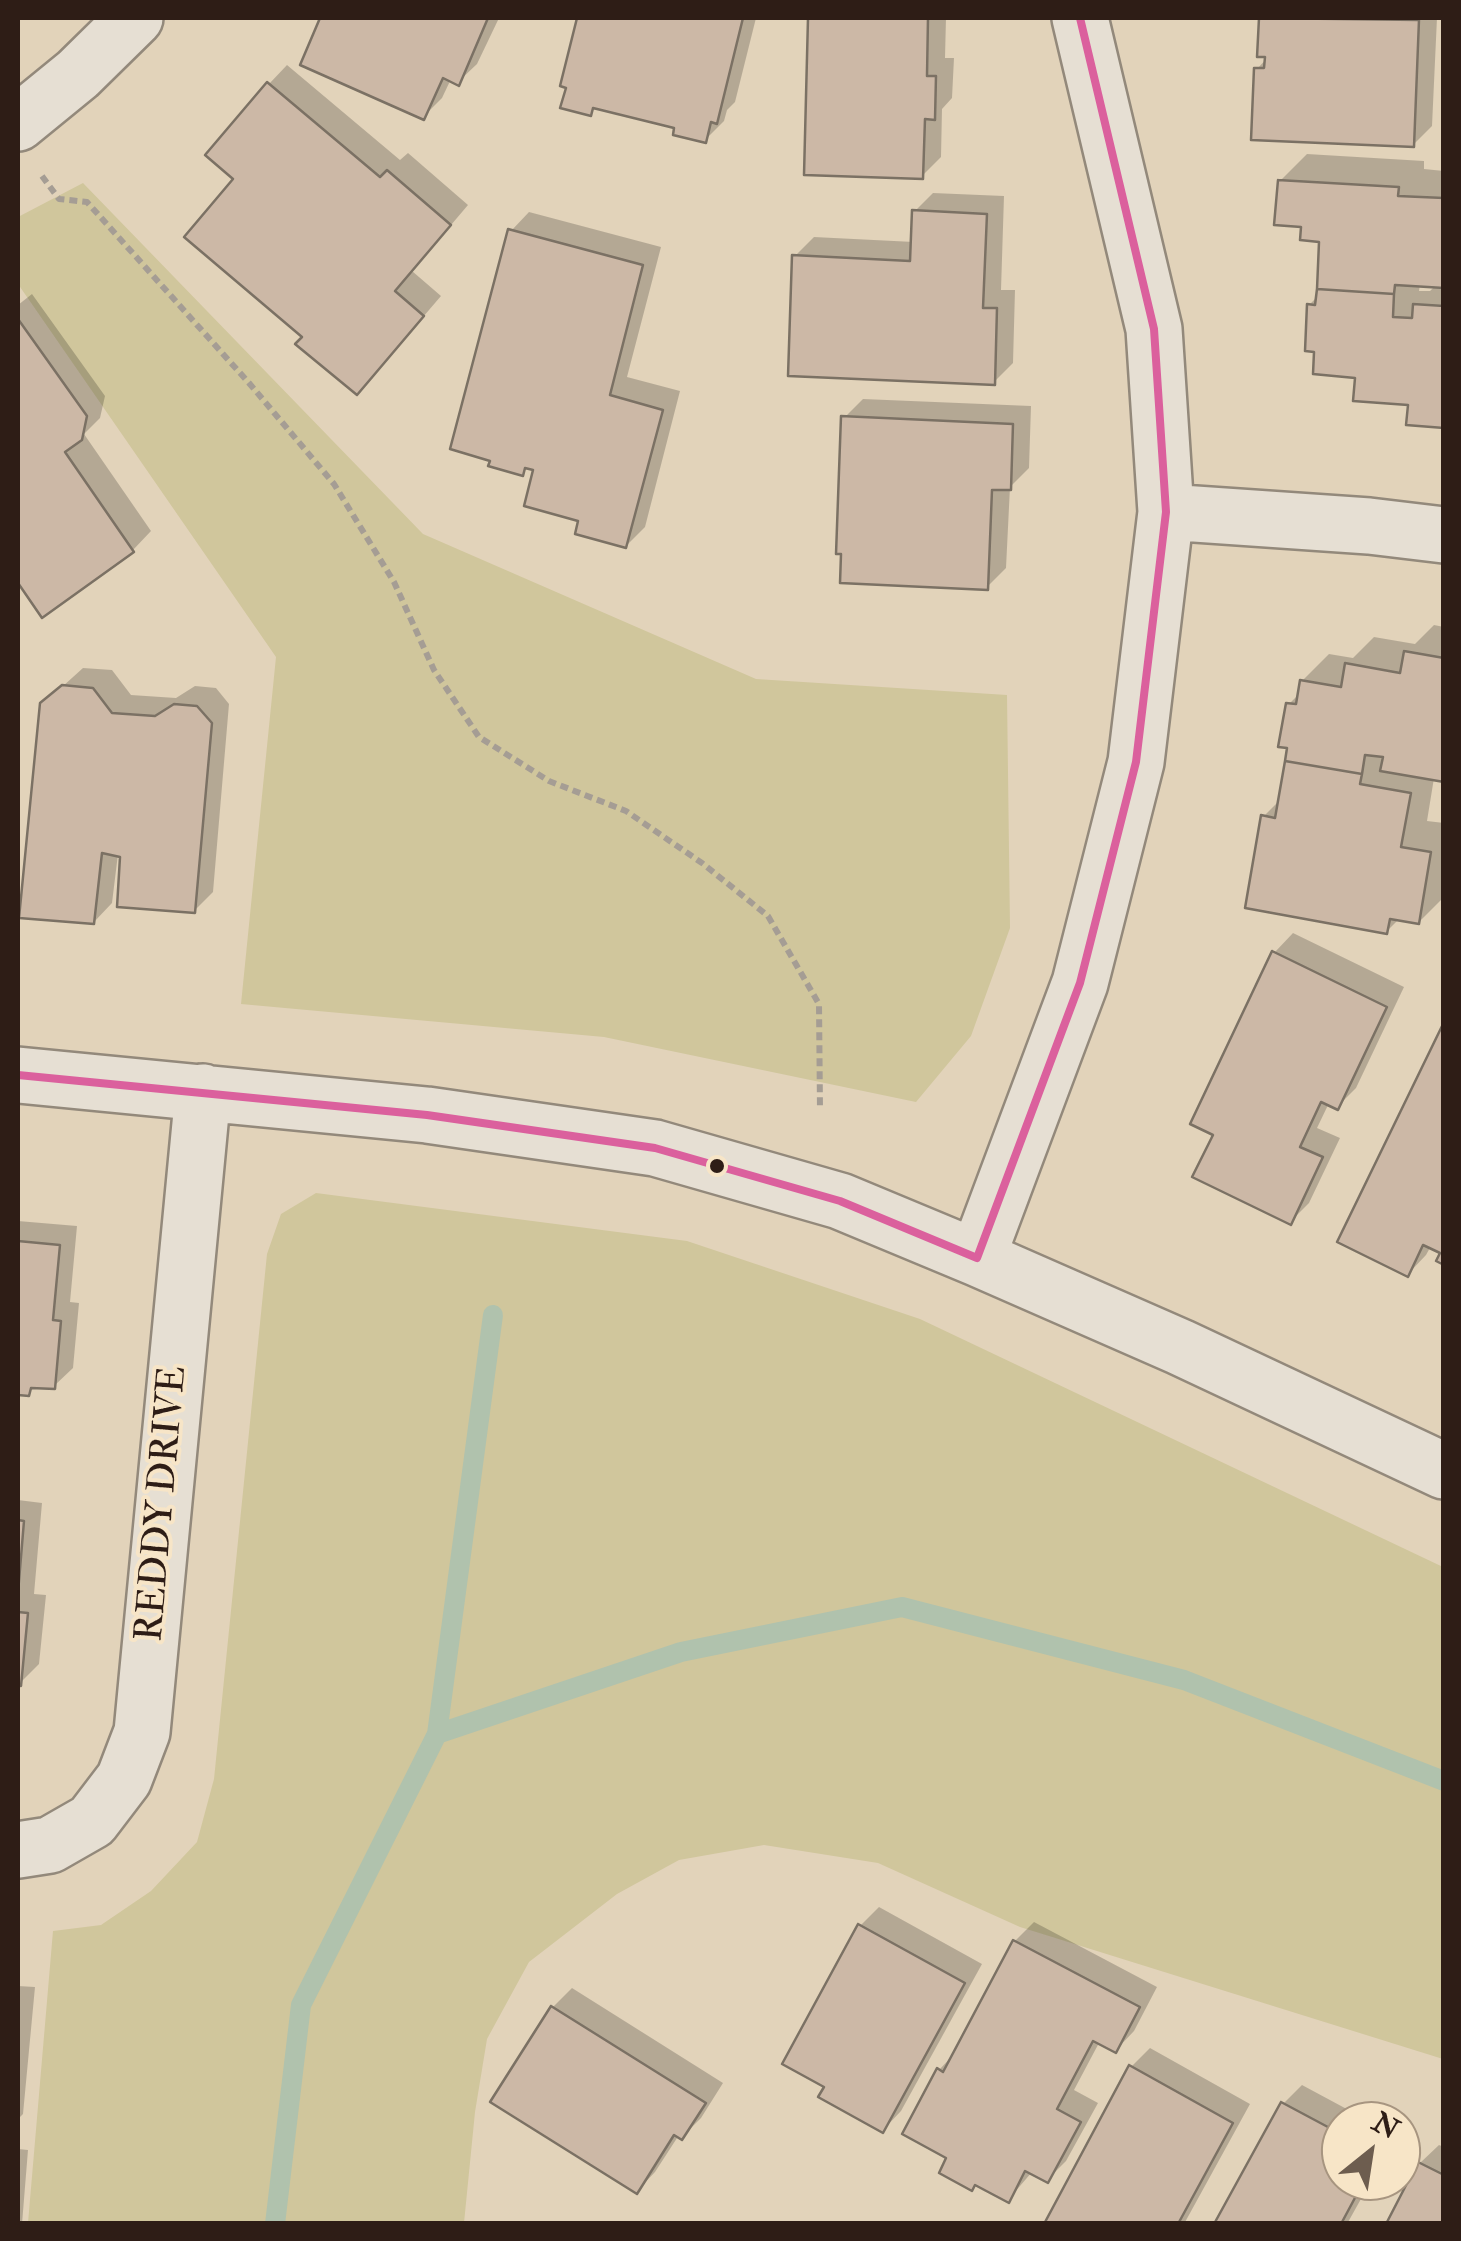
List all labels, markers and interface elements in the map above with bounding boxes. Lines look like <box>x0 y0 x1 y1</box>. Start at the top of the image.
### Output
unlabelled marker <box>707 1156 727 1176</box>
street label: REDDY DRIVE <box>129 1364 199 1644</box>
north arrow <box>1321 2101 1421 2201</box>
text: N <box>1366 2105 1405 2148</box>

